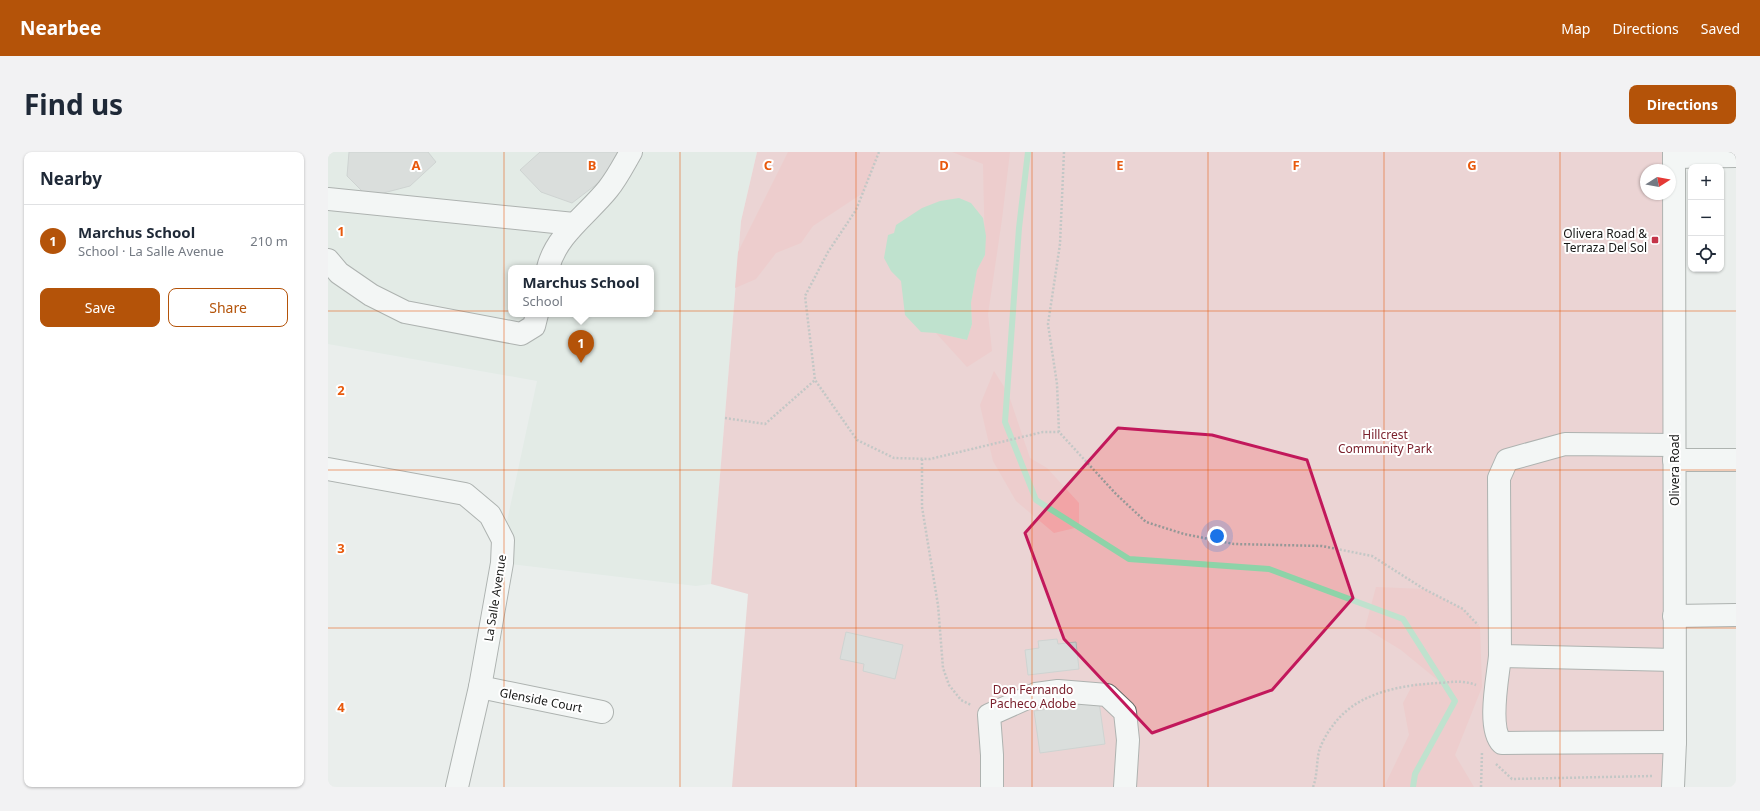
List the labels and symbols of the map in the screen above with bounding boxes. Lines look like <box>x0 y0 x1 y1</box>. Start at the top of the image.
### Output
text: A <box>412 156 421 174</box>
text: B <box>588 156 596 174</box>
text: C <box>764 156 772 174</box>
text: D <box>939 156 949 174</box>
text: E <box>1116 156 1124 174</box>
text: F <box>1292 156 1300 174</box>
text: G <box>1467 156 1477 174</box>
north arrow <box>1640 164 1676 200</box>
text: 1 <box>337 222 345 240</box>
place label: Olivera Road & Terraza Del Sol <box>1563 225 1647 256</box>
marker: Olivera Road & Terraza Del Sol <box>1650 235 1660 245</box>
pin: 1 <box>568 330 594 363</box>
text: 2 <box>337 381 345 399</box>
park label: Hillcrest Community Park <box>1338 426 1433 457</box>
street label: Olivera Road <box>1666 434 1683 506</box>
your location <box>1207 526 1227 546</box>
text: 3 <box>337 539 345 557</box>
street label: La Salle Avenue <box>480 553 510 643</box>
park label: Don Fernando Pacheco Adobe <box>990 681 1076 712</box>
street label: Glenside Court <box>498 684 584 716</box>
text: 4 <box>337 698 345 716</box>

